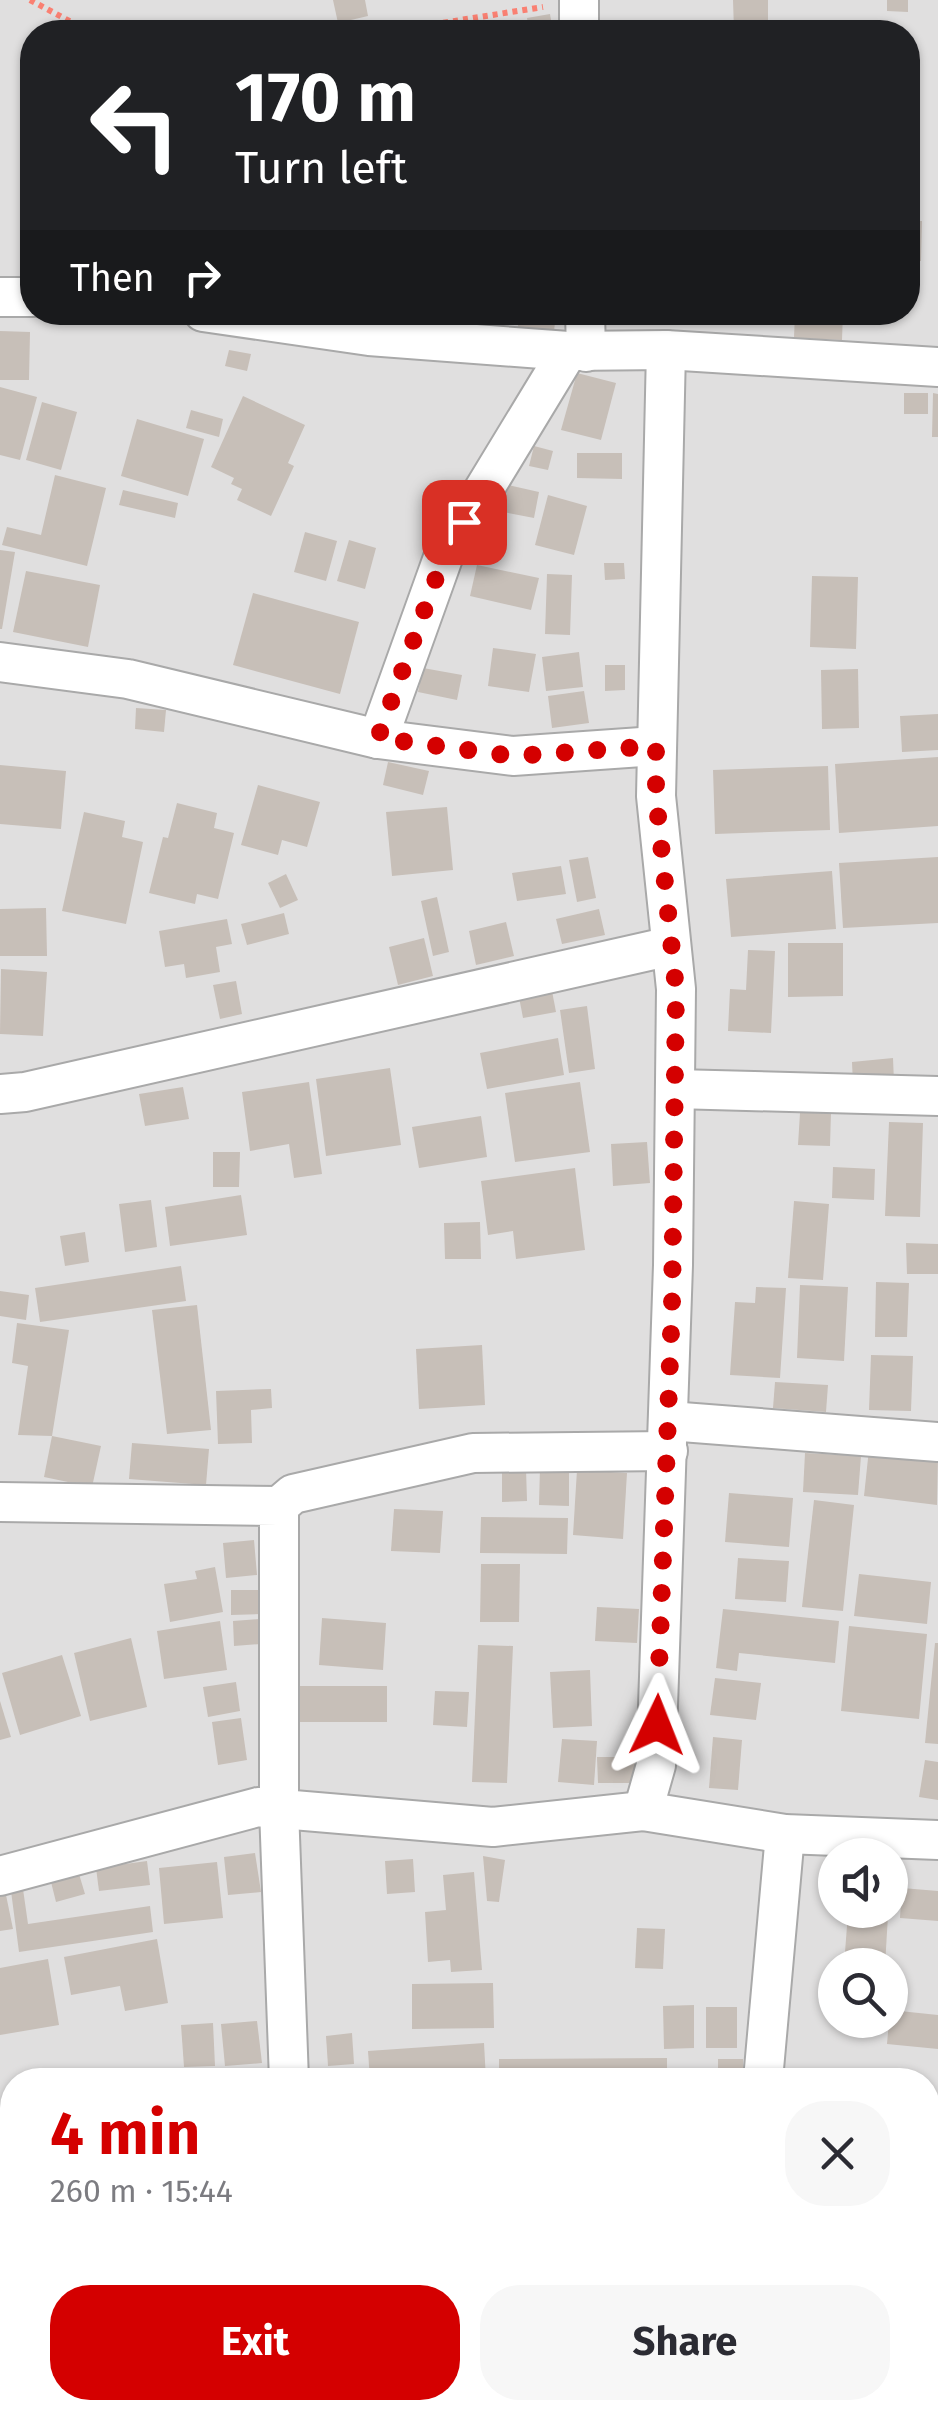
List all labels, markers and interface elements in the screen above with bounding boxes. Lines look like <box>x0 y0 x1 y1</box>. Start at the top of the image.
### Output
text: 170 m <box>235 56 416 140</box>
icon: left <box>70 60 200 190</box>
text: Turn left <box>235 141 407 195</box>
icon: right <box>175 250 230 305</box>
text: Then <box>70 255 155 301</box>
pin <box>422 480 507 565</box>
icon: arrive <box>437 495 492 550</box>
position arrow <box>605 1673 709 1777</box>
map controls <box>818 1838 908 2038</box>
button: sound <box>818 1838 908 1928</box>
button: search <box>818 1948 908 2038</box>
text: 4 min <box>50 2098 200 2170</box>
button: close <box>785 2101 890 2206</box>
text: 260 m · 15:44 <box>50 2172 233 2210</box>
button: Exit <box>50 2285 460 2400</box>
button: Share <box>480 2285 890 2400</box>

